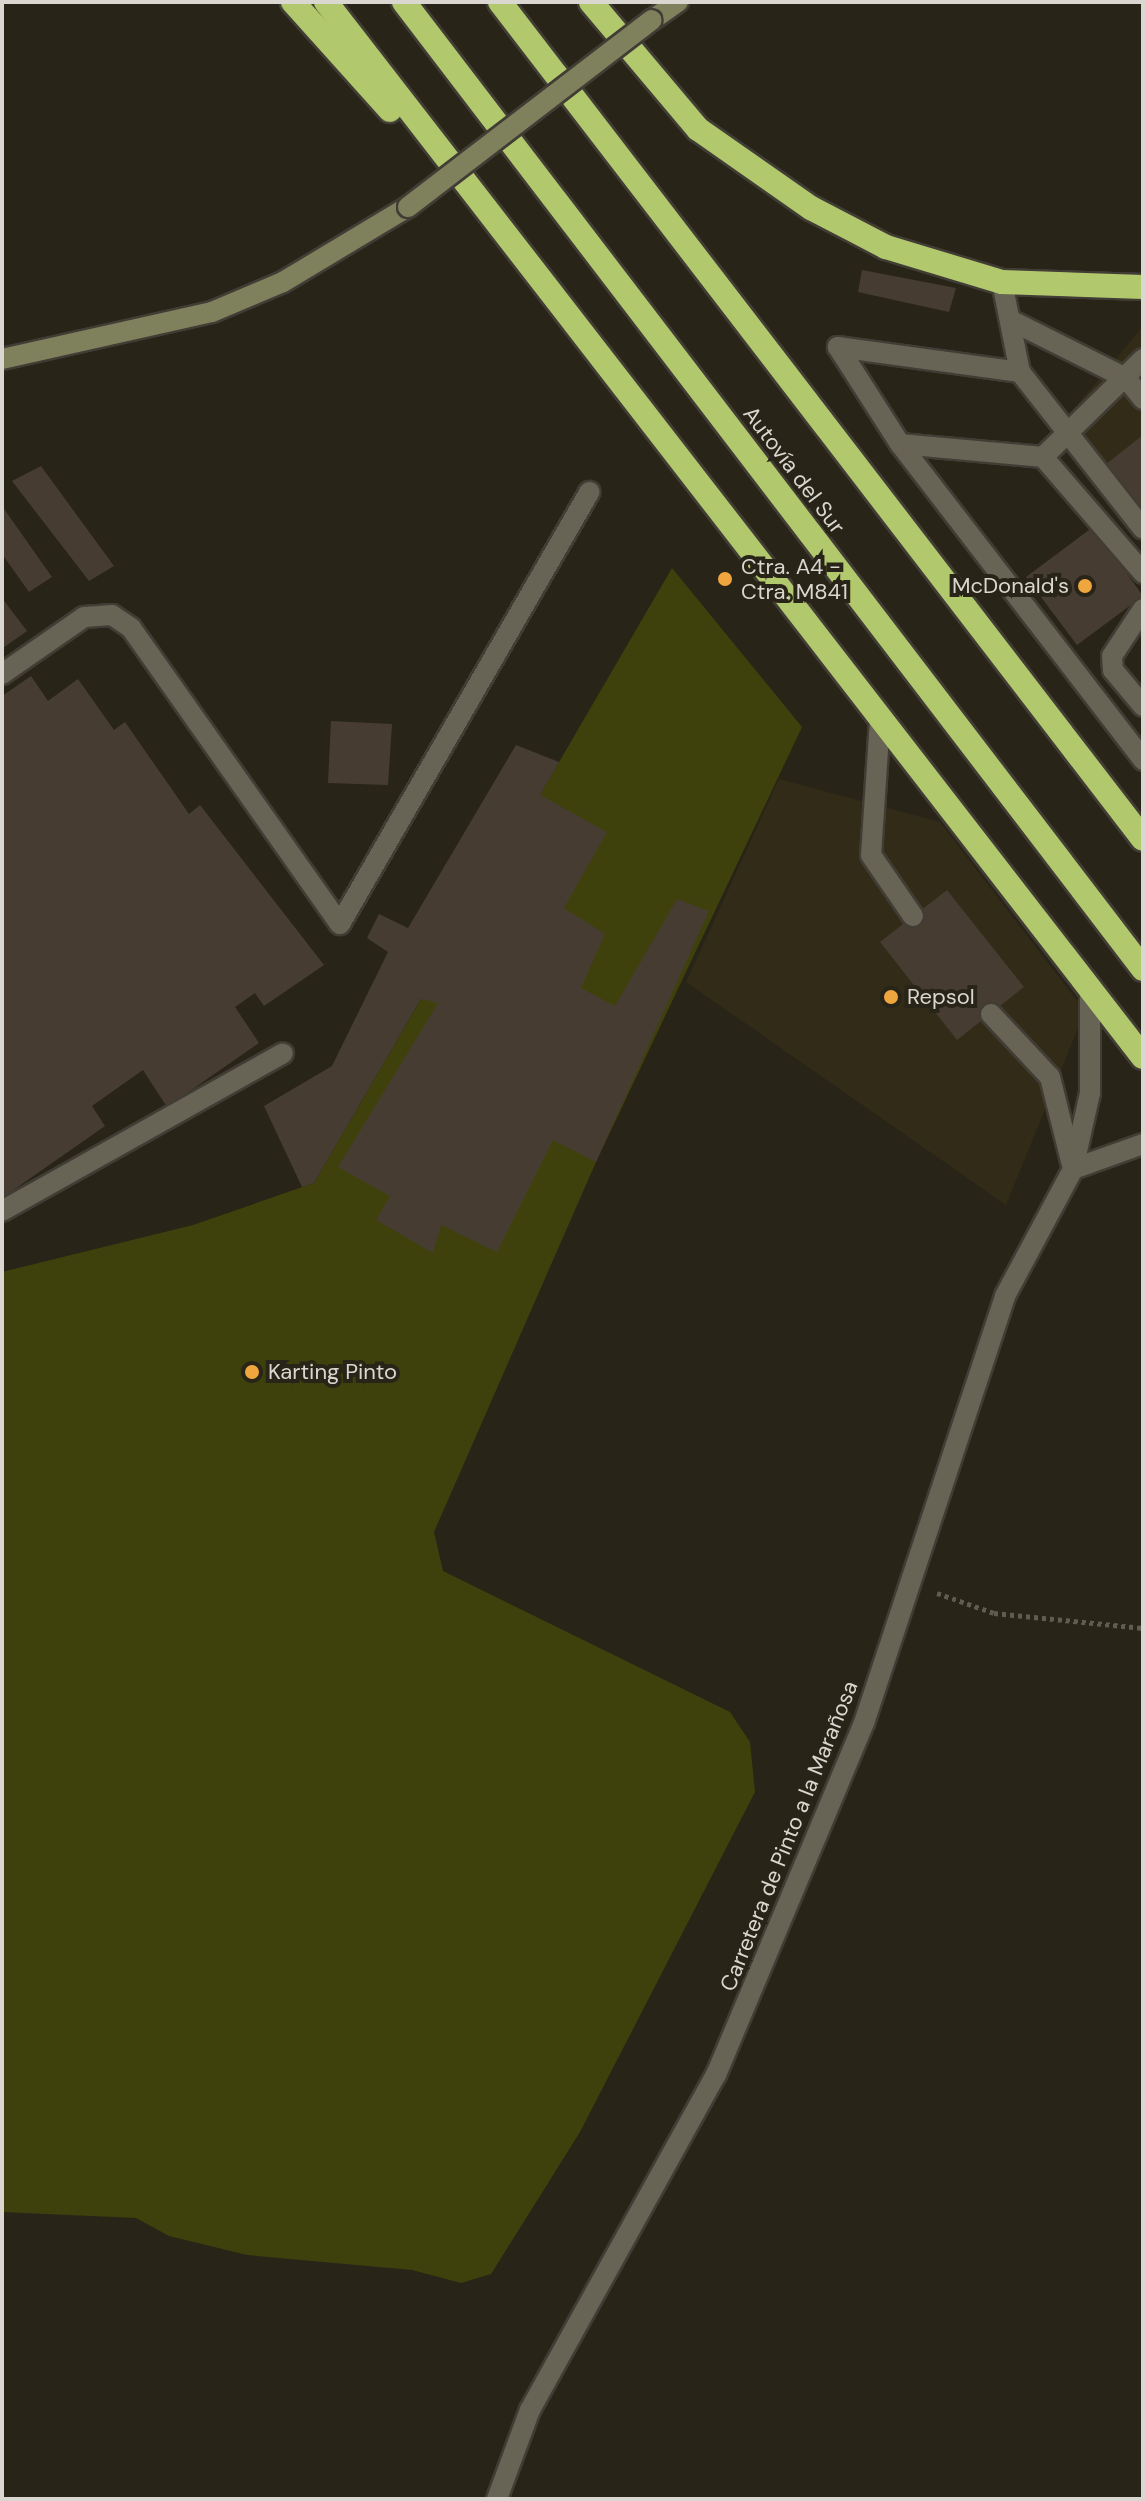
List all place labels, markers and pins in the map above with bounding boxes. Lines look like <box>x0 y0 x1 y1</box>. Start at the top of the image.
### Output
place label: Ctra. A4 - Ctra. M841 <box>741 553 848 604</box>
marker: Ctra. A4 - Ctra. M841 <box>716 570 734 588</box>
place label: McDonald's <box>952 573 1069 599</box>
marker: McDonald's <box>1076 577 1094 595</box>
place label: Repsol <box>907 984 975 1010</box>
marker: Repsol <box>882 988 900 1006</box>
place label: Karting Pinto <box>268 1359 397 1385</box>
marker: Karting Pinto <box>243 1363 261 1381</box>

